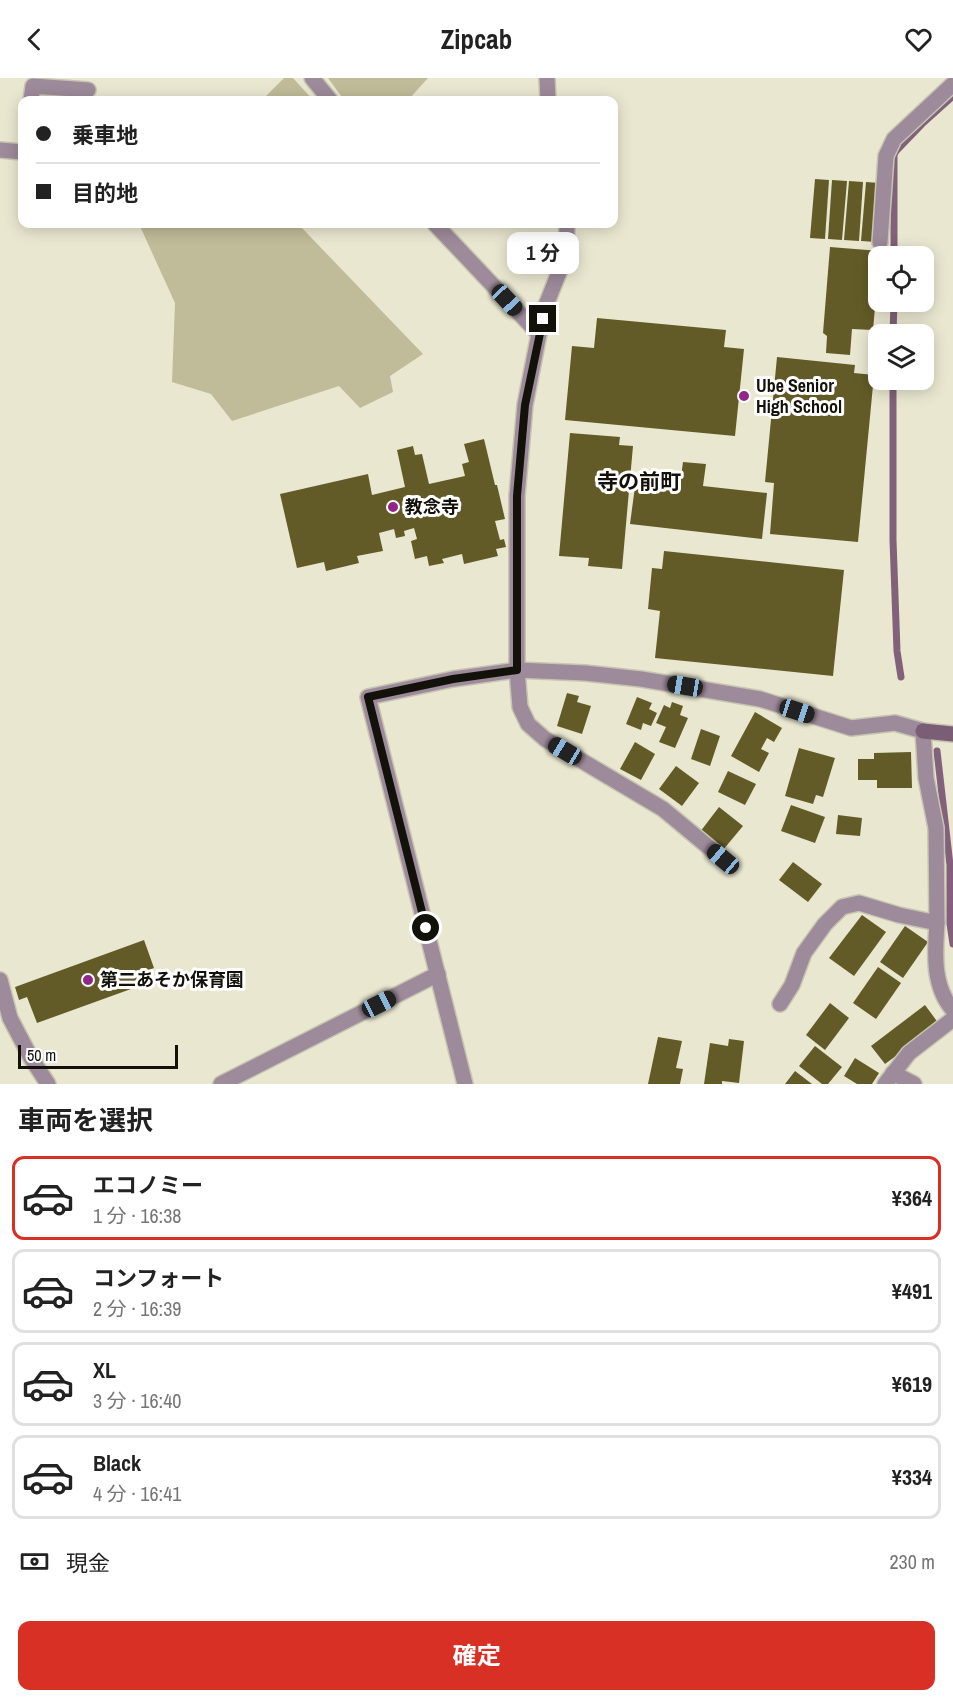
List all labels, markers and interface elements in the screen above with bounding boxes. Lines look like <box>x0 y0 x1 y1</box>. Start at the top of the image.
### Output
text: Zipcab <box>441 21 512 57</box>
icon: back <box>18 23 51 56</box>
icon: heart <box>902 23 935 56</box>
text: 乗車地 <box>72 120 138 150</box>
text: 目的地 <box>72 178 138 208</box>
callout: 1 分 <box>507 232 579 274</box>
text: 1 分 <box>526 239 560 266</box>
map controls <box>868 246 934 390</box>
button: locate <box>868 246 934 312</box>
car <box>488 281 526 319</box>
route end <box>529 305 556 332</box>
button: layers <box>868 324 934 390</box>
place label: Ube Senior High School <box>756 373 842 419</box>
marker: Ube Senior High School <box>737 389 751 403</box>
district label: 寺の前町 <box>597 467 681 496</box>
place label: 教念寺 <box>405 494 459 519</box>
marker: 教念寺 <box>386 500 400 514</box>
car <box>666 674 704 698</box>
car <box>777 697 817 725</box>
car <box>545 734 585 768</box>
car <box>703 841 743 877</box>
route start <box>412 914 439 941</box>
place label: 第二あそか保育園 <box>100 967 244 992</box>
marker: 第二あそか保育園 <box>81 973 95 987</box>
car <box>359 988 399 1020</box>
scale bar <box>18 1042 178 1070</box>
text: 50 m <box>27 1044 56 1066</box>
text: 車両を選択 <box>18 1102 153 1138</box>
text: エコノミー <box>93 1170 203 1200</box>
icon: car <box>21 1171 75 1225</box>
text: ¥364 <box>892 1183 932 1213</box>
text: 1 分 · 16:38 <box>93 1202 181 1229</box>
text: コンフォート <box>93 1263 224 1293</box>
icon: car <box>21 1264 75 1318</box>
text: ¥491 <box>892 1276 932 1306</box>
text: 2 分 · 16:39 <box>93 1295 181 1322</box>
text: XL <box>93 1355 116 1385</box>
icon: car <box>21 1357 75 1411</box>
text: ¥619 <box>892 1369 932 1399</box>
text: 3 分 · 16:40 <box>93 1387 181 1414</box>
text: Black <box>93 1448 141 1478</box>
icon: car <box>21 1450 75 1504</box>
text: ¥334 <box>892 1462 932 1492</box>
text: 4 分 · 16:41 <box>93 1480 181 1507</box>
icon: cash <box>18 1545 51 1578</box>
text: 現金 <box>66 1548 110 1578</box>
text: 230 m <box>889 1548 935 1575</box>
button: 確定 <box>18 1621 935 1690</box>

